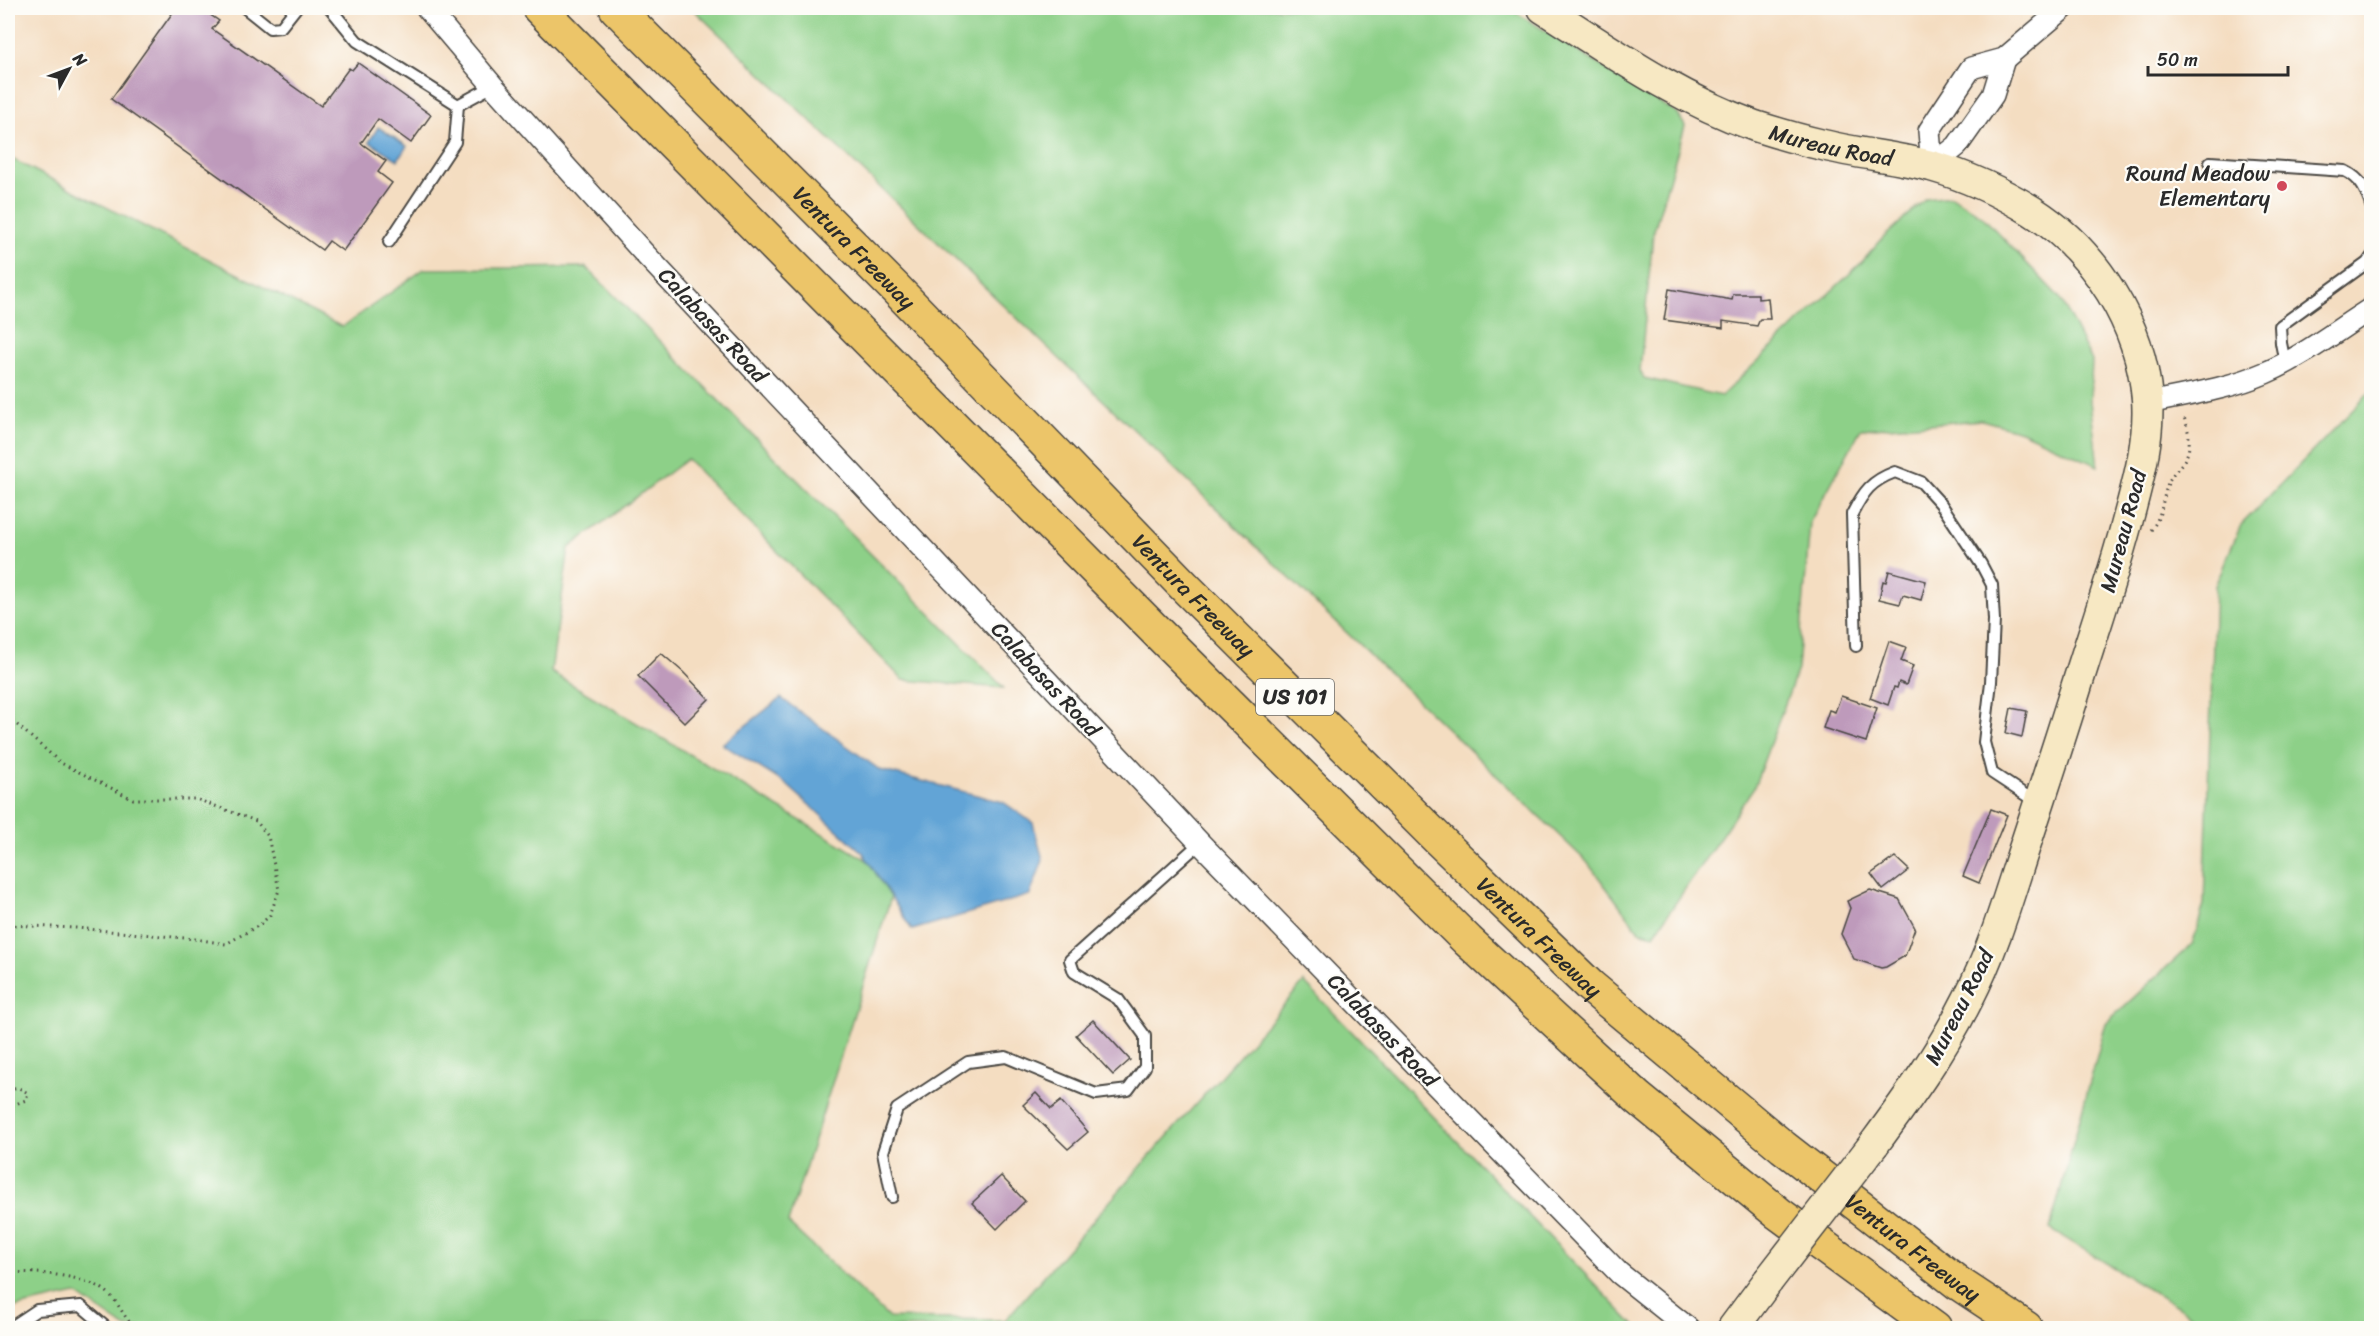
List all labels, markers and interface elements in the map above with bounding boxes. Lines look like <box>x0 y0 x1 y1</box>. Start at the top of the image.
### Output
north arrow <box>39 39 99 99</box>
scale bar <box>2148 39 2288 77</box>
text: 50 m <box>2157 44 2198 76</box>
text: N <box>65 45 95 74</box>
street label: Mureau Road <box>1765 112 1898 178</box>
place label: Round Meadow Elementary <box>2126 154 2271 218</box>
street label: Ventura Freeway <box>783 176 926 319</box>
marker: Round Meadow Elementary <box>2275 179 2289 193</box>
street label: Calabasas Road <box>648 258 779 393</box>
street label: Mureau Road <box>2088 464 2158 597</box>
street label: Ventura Freeway <box>1123 524 1266 667</box>
street label: Calabasas Road <box>981 612 1112 747</box>
road number: US 101 <box>1256 679 1334 715</box>
street label: Ventura Freeway <box>1467 866 1612 1009</box>
street label: Mureau Road <box>1913 941 2006 1072</box>
street label: Calabasas Road <box>1318 963 1449 1098</box>
street label: Ventura Freeway <box>1836 1182 1989 1313</box>

